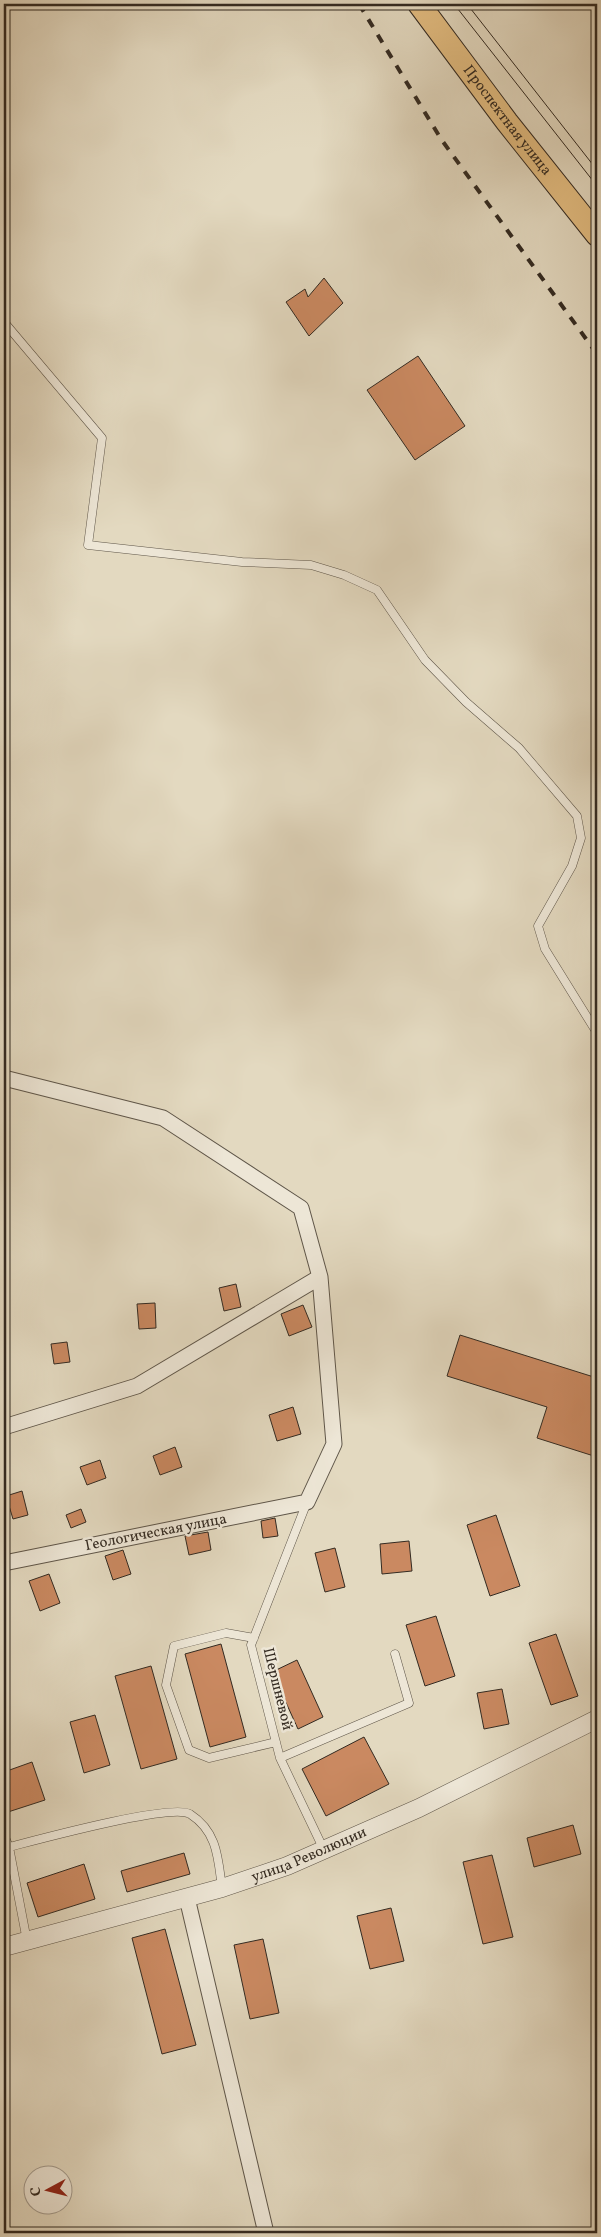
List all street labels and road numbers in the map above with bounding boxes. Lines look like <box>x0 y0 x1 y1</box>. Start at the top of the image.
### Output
street label: Проспектная улица <box>458 61 556 180</box>
street label: Геологическая улица <box>83 1509 229 1557</box>
street label: Шершневой <box>257 1646 297 1732</box>
street label: улица Революции <box>249 1822 370 1888</box>

